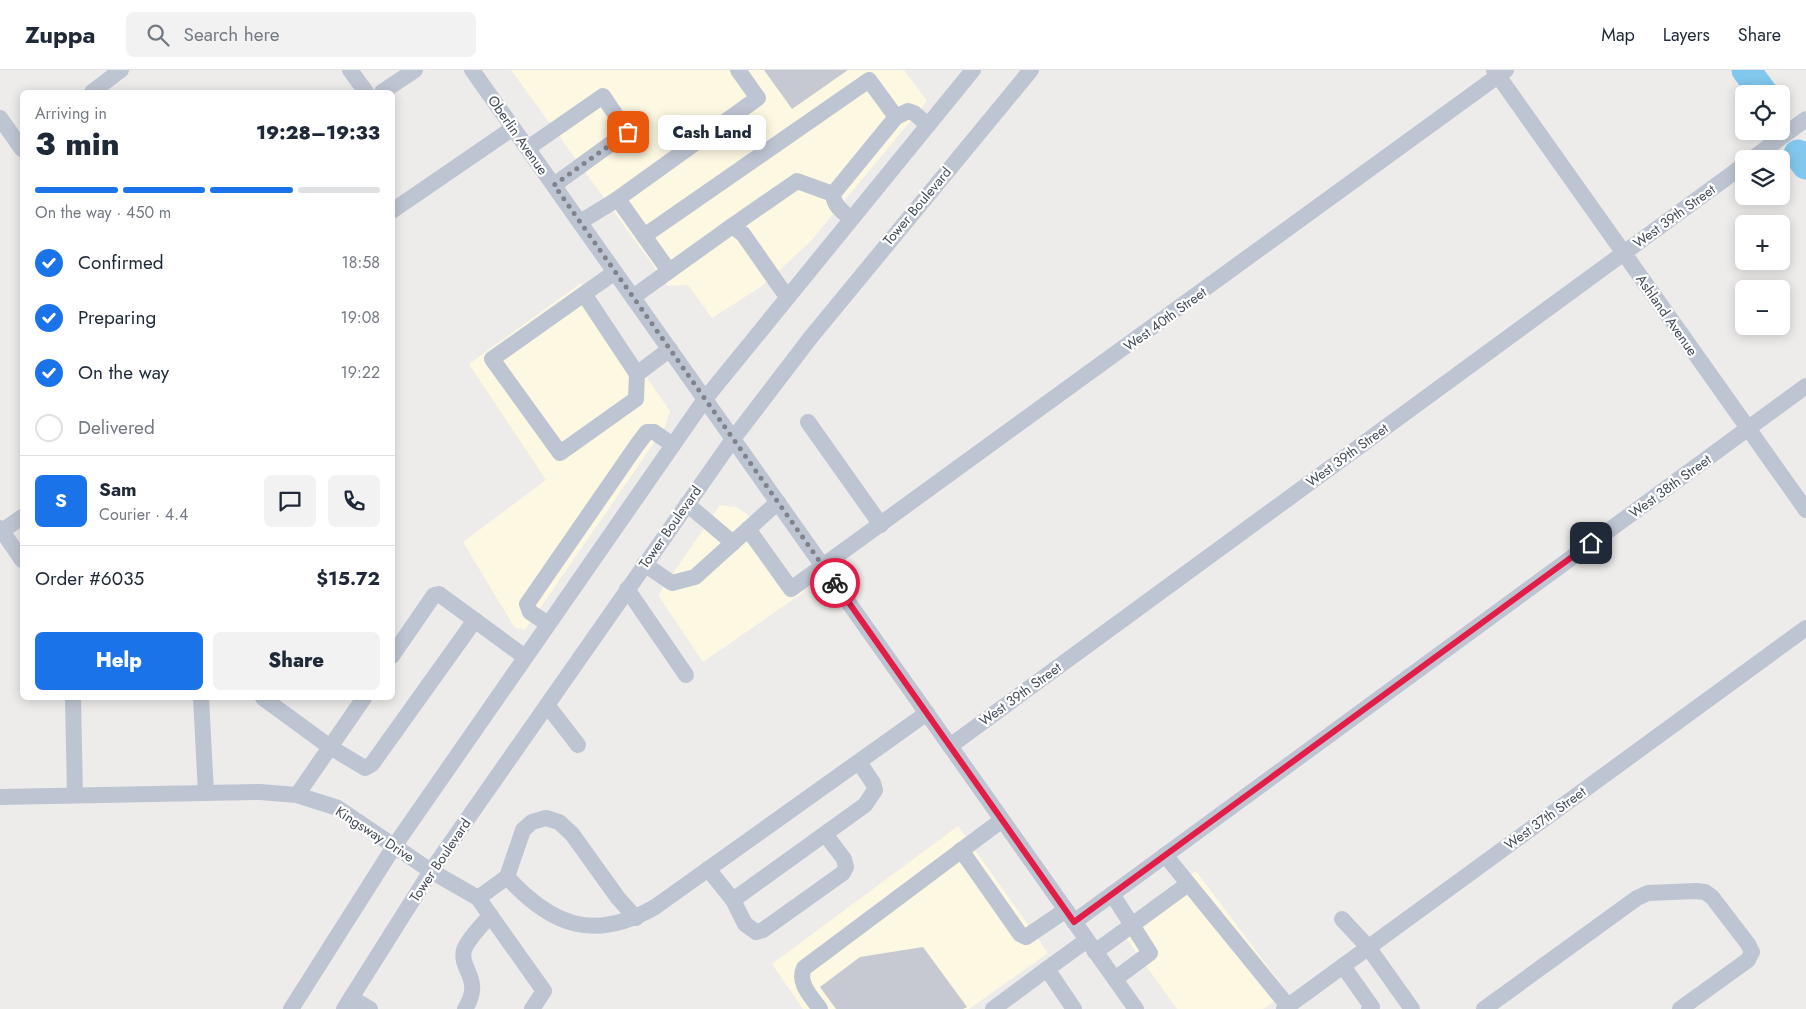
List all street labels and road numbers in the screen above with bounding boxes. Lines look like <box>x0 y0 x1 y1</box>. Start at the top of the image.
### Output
street label: Oberlin Avenue <box>483 91 553 179</box>
street label: Tower Boulevard <box>878 163 956 249</box>
street label: West 39th Street <box>1629 179 1720 253</box>
street label: Ashland Avenue <box>1631 270 1703 360</box>
street label: West 40th Street <box>1119 282 1211 356</box>
street label: West 39th Street <box>1302 418 1393 492</box>
street label: West 38th Street <box>1625 449 1716 523</box>
street label: Tower Boulevard <box>634 482 706 572</box>
street label: West 39th Street <box>975 657 1066 731</box>
street label: West 37th Street <box>1500 781 1590 854</box>
street label: Kingsway Drive <box>332 801 418 867</box>
street label: Tower Boulevard <box>405 814 475 906</box>

